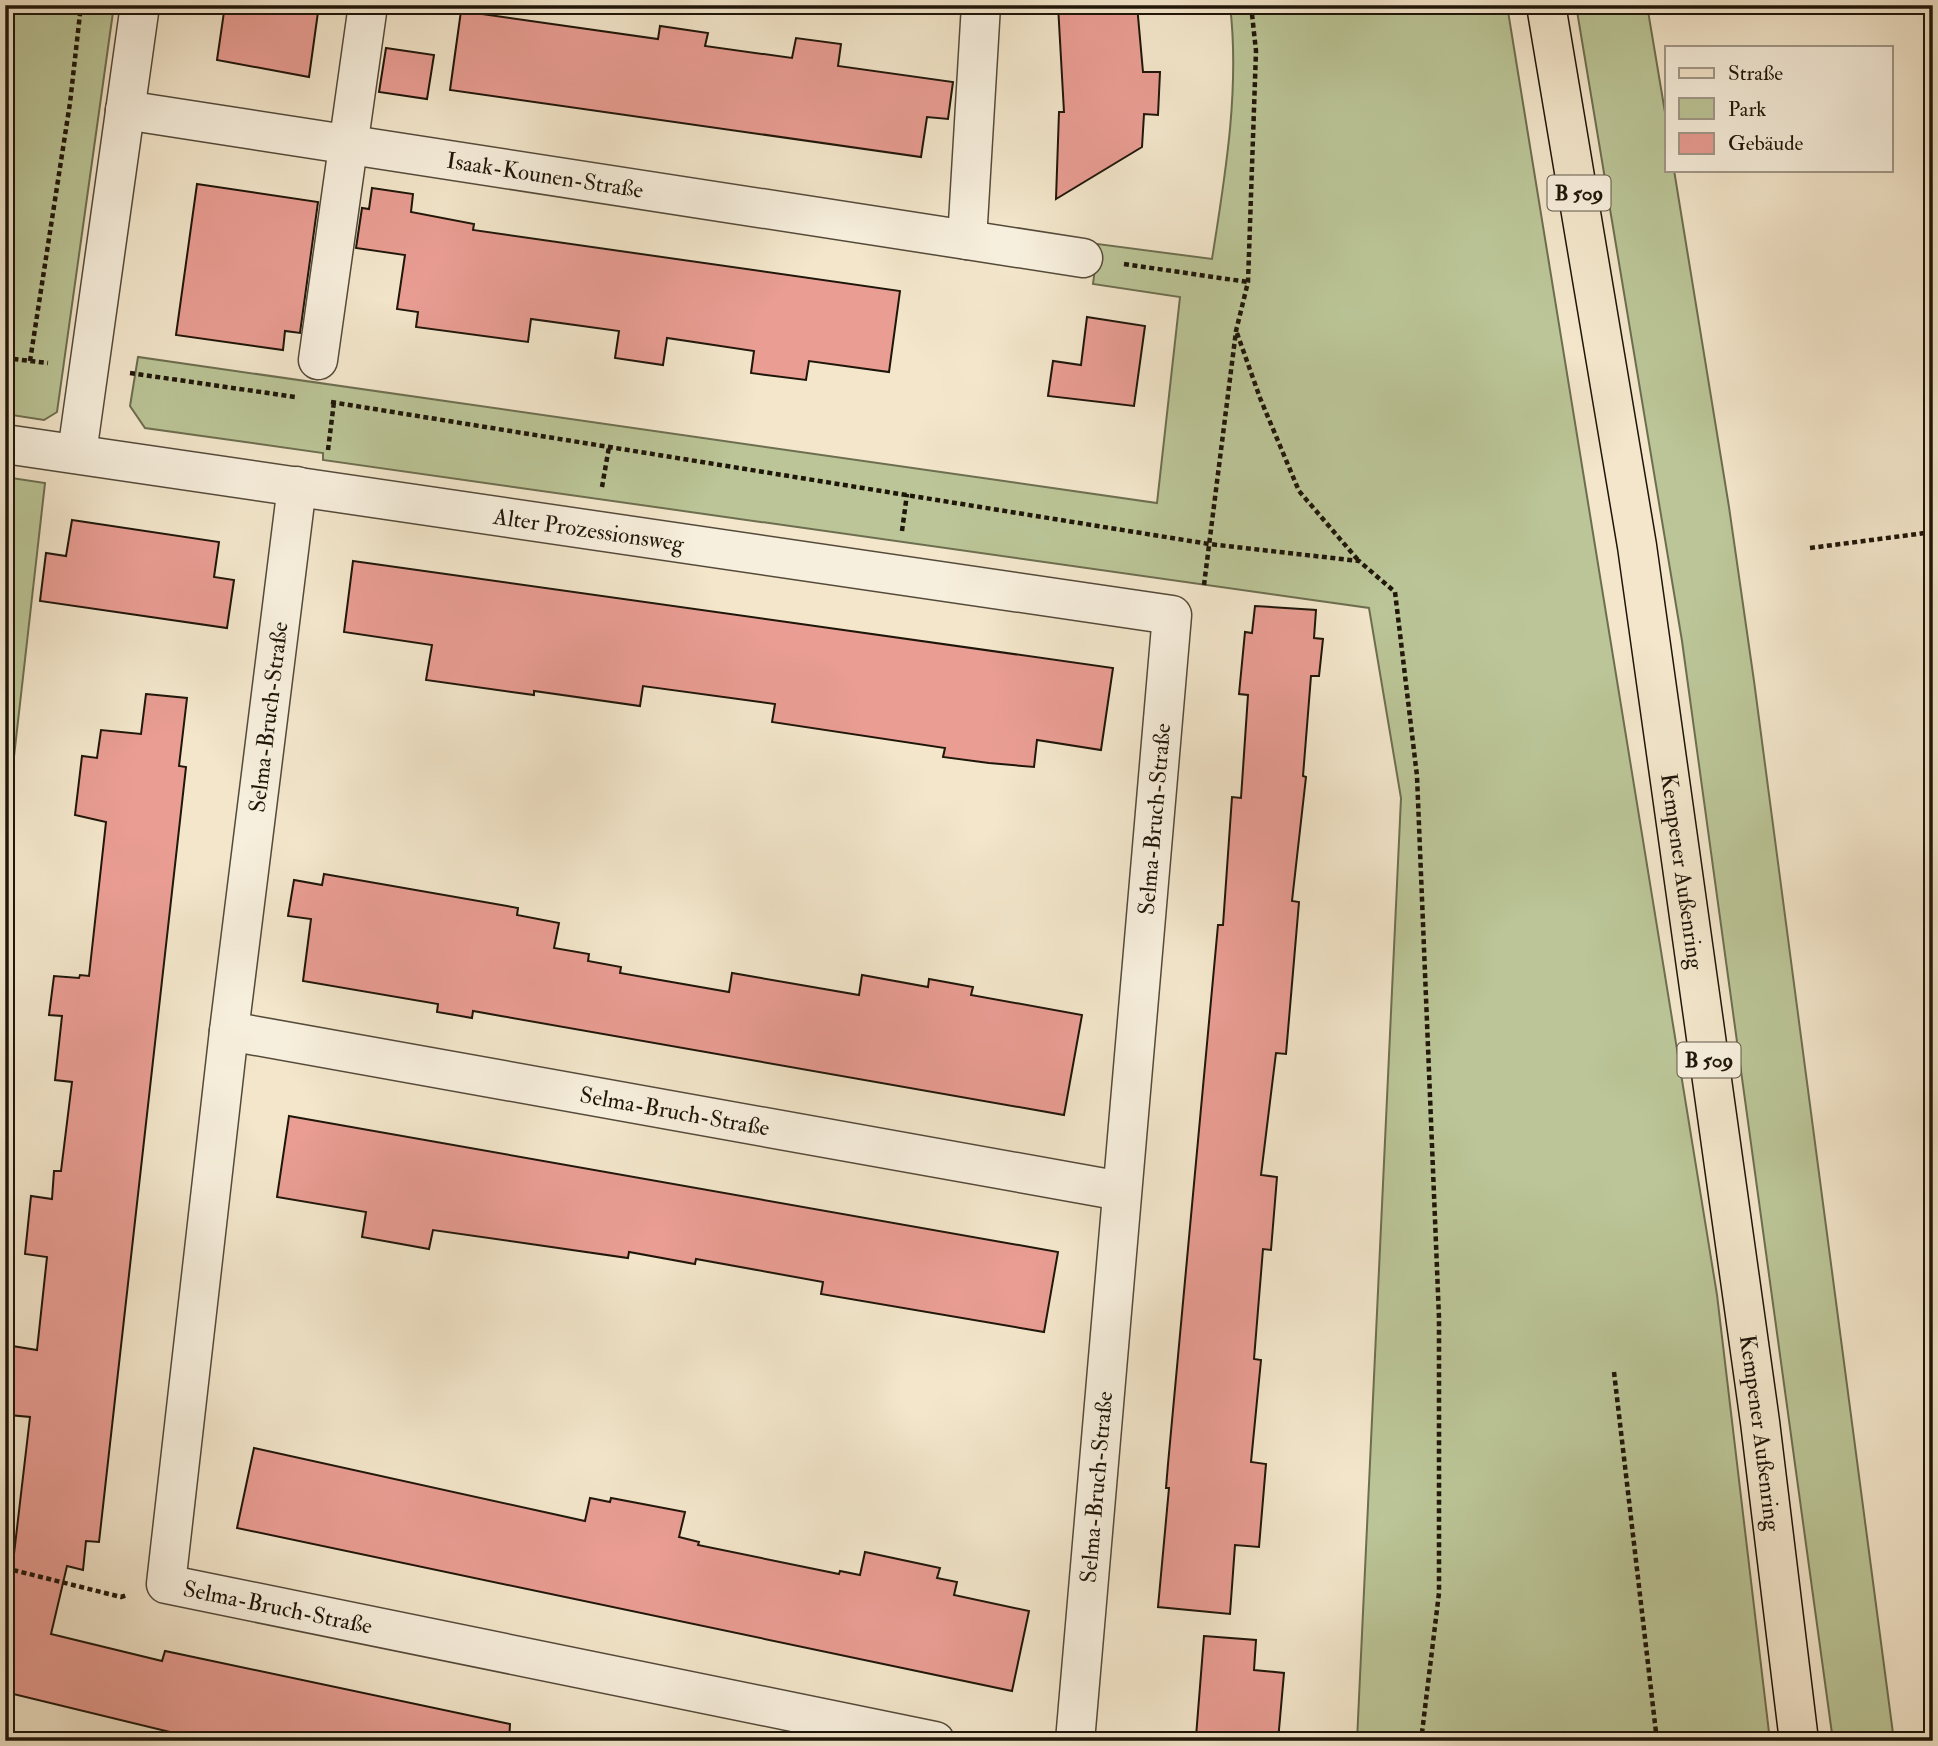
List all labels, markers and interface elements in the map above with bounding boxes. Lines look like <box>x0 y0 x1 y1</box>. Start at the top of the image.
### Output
legend <box>1665 46 1892 172</box>
text: Straße <box>1728 60 1783 87</box>
text: Park <box>1728 96 1766 123</box>
text: Gebäude <box>1728 130 1804 157</box>
street label: Isaak-Kounen-Straße <box>444 146 646 205</box>
road number: B 509 <box>1548 176 1610 210</box>
street label: Alter Prozessionsweg <box>491 502 686 558</box>
street label: Selma-Bruch-Straße <box>242 620 295 814</box>
street label: Selma-Bruch-Straße <box>1132 722 1177 916</box>
street label: Kempener Außenring <box>1654 771 1710 972</box>
road number: B 509 <box>1678 1042 1740 1078</box>
street label: Selma-Bruch-Straße <box>578 1080 772 1143</box>
street label: Kempener Außenring <box>1733 1333 1787 1533</box>
street label: Selma-Bruch-Straße <box>1074 1390 1119 1584</box>
street label: Selma-Bruch-Straße <box>181 1574 375 1641</box>

